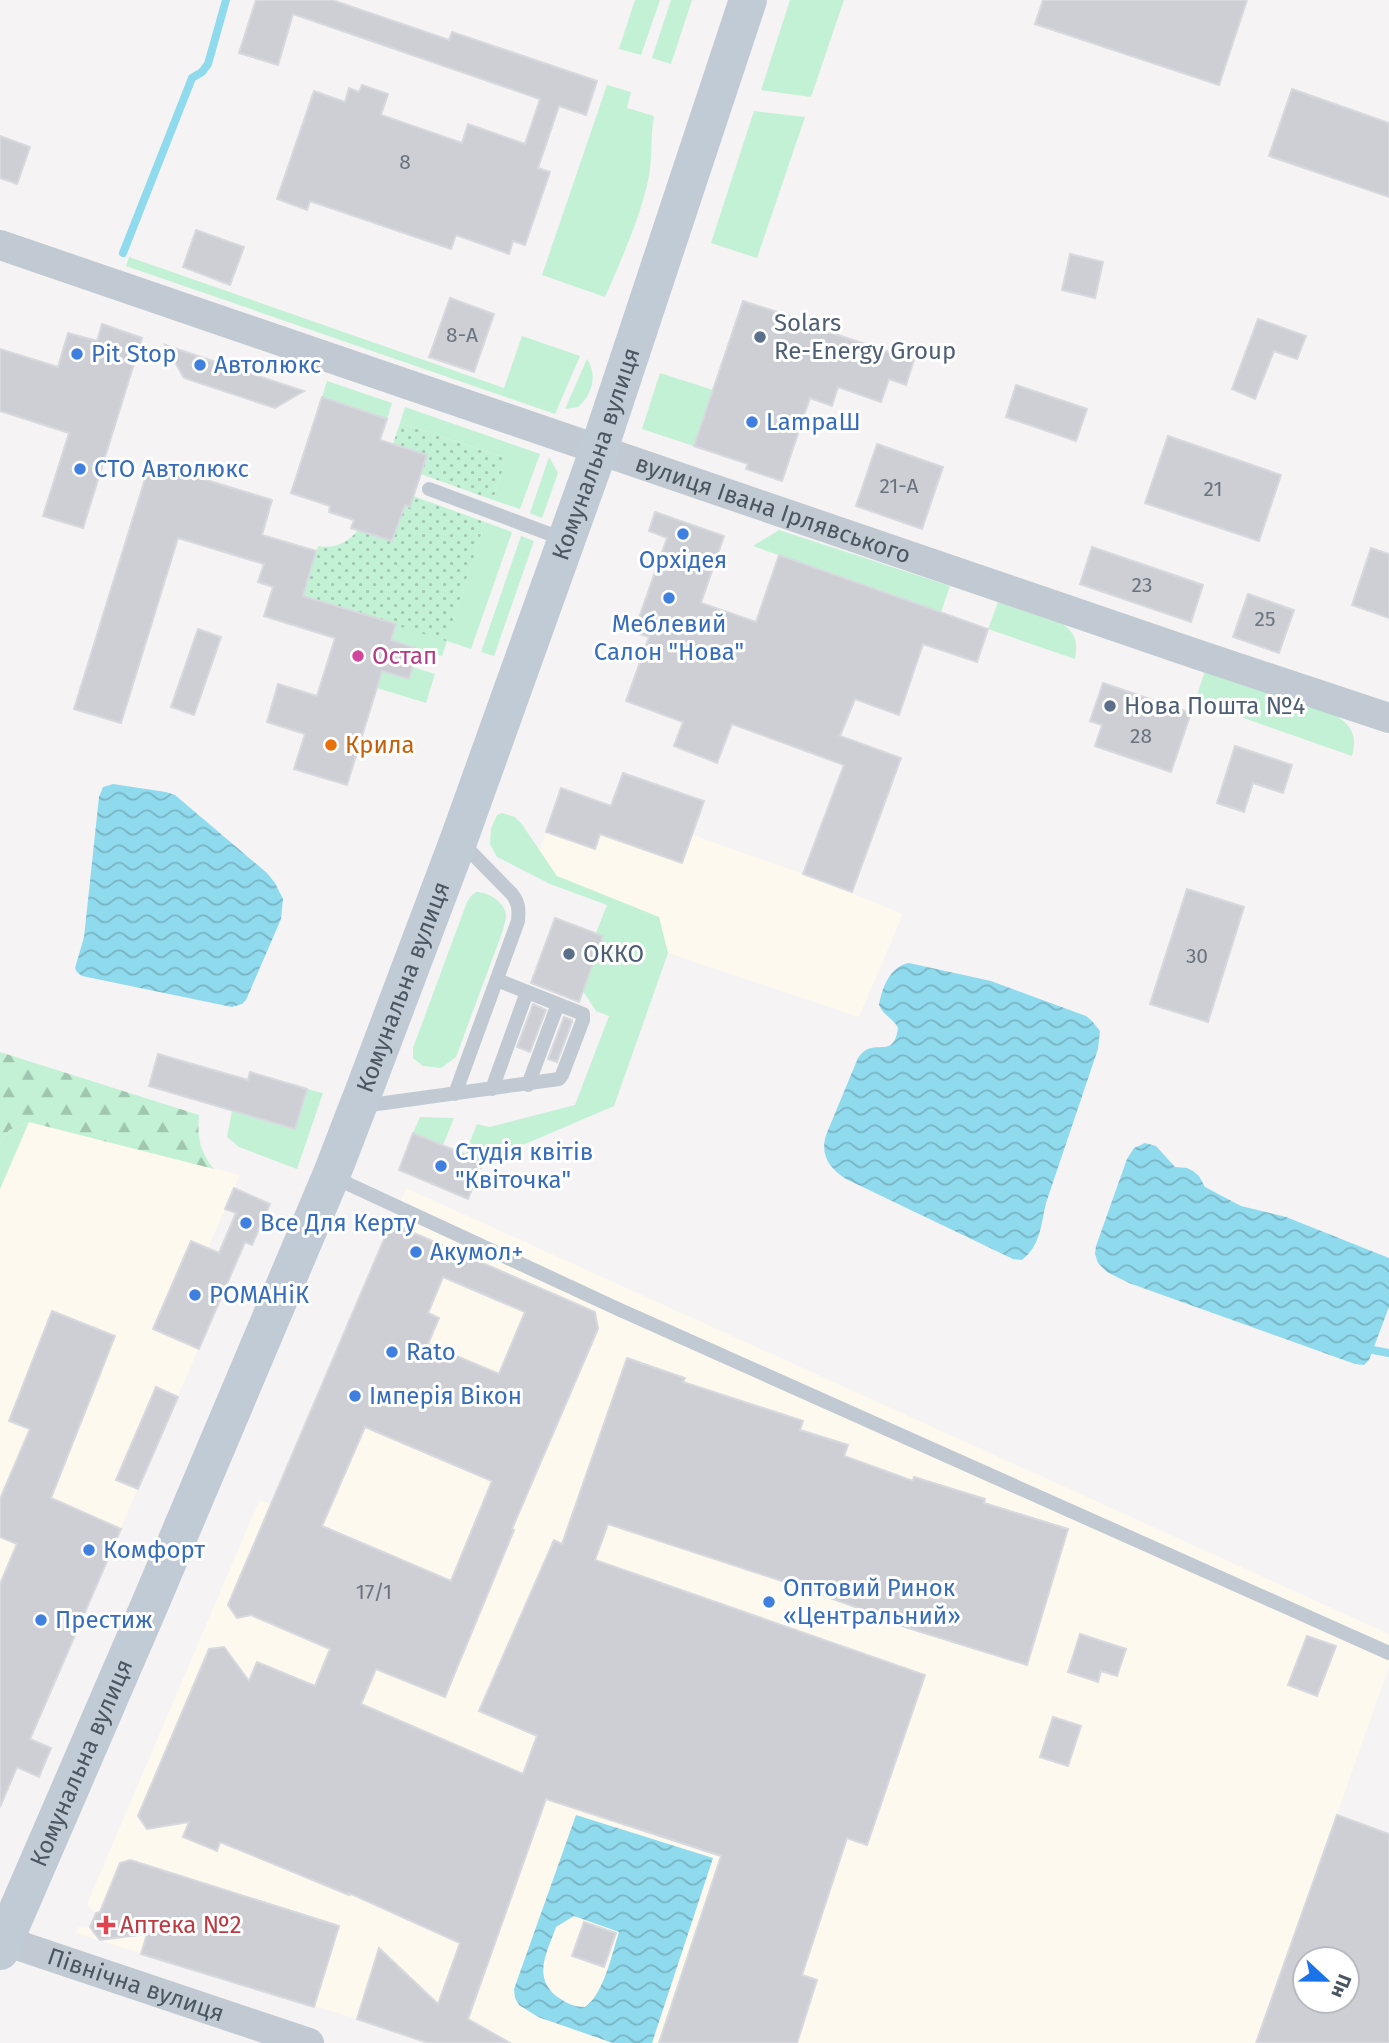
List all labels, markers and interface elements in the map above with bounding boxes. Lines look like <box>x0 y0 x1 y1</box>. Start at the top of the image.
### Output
house number: 8 <box>399 149 411 175</box>
place label: Solars Re-Energy Group <box>774 309 956 365</box>
house number: 8-А <box>446 322 478 348</box>
marker: Solars Re-Energy Group <box>752 329 768 345</box>
place label: Pit Stop <box>91 340 176 368</box>
street label: Комунальна вулиця <box>546 344 646 564</box>
marker: Pit Stop <box>69 346 85 362</box>
place label: Автолюкс <box>214 351 321 379</box>
marker: Автолюкс <box>192 357 208 373</box>
place label: LampaШ <box>766 408 861 436</box>
marker: LampaШ <box>744 414 760 430</box>
street label: вулиця Івана Ірлявського <box>632 449 914 569</box>
place label: СТО Автолюкс <box>94 455 249 483</box>
marker: СТО Автолюкс <box>72 461 88 477</box>
house number: 21-A <box>879 473 919 499</box>
house number: 21 <box>1204 476 1222 502</box>
marker: Орхідея <box>675 526 691 542</box>
place label: Орхідея <box>639 546 727 574</box>
house number: 23 <box>1132 572 1152 598</box>
marker: Меблевий Салон "Нова" <box>661 590 677 606</box>
house number: 25 <box>1255 606 1275 632</box>
place label: Меблевий Салон "Нова" <box>594 610 744 666</box>
place label: Остап <box>372 642 437 670</box>
marker: Остап <box>350 648 366 664</box>
place label: Нова Пошта №4 <box>1124 692 1306 720</box>
marker: Нова Пошта №4 <box>1102 698 1118 714</box>
house number: 28 <box>1130 723 1152 749</box>
place label: Крила <box>345 731 415 759</box>
marker: Крила <box>323 737 339 753</box>
street label: Комунальна вулиця <box>351 878 456 1096</box>
place label: ОККО <box>583 940 644 968</box>
house number: 30 <box>1186 943 1208 969</box>
marker: ОККО <box>561 946 577 962</box>
place label: Студія квітів "Квіточка" <box>455 1138 593 1194</box>
marker: Студія квітів "Квіточка" <box>433 1158 449 1174</box>
place label: Все Для Керту <box>260 1209 417 1237</box>
marker: Все Для Керту <box>238 1215 254 1231</box>
place label: Акумол+ <box>430 1238 524 1266</box>
marker: Акумол+ <box>408 1244 424 1260</box>
place label: РОМАНіК <box>209 1281 309 1309</box>
marker: РОМАНіК <box>187 1287 203 1303</box>
place label: Rato <box>406 1338 456 1366</box>
marker: Rato <box>384 1344 400 1360</box>
place label: Імперія Вікон <box>369 1382 522 1410</box>
marker: Імперія Вікон <box>347 1388 363 1404</box>
place label: Комфорт <box>103 1536 205 1564</box>
marker: Комфорт <box>81 1542 97 1558</box>
place label: Оптовий Ринок «Центральний» <box>783 1574 961 1630</box>
house number: 17/1 <box>356 1579 392 1605</box>
marker: Оптовий Ринок «Центральний» <box>761 1594 777 1610</box>
place label: Престиж <box>55 1606 153 1634</box>
marker: Престиж <box>33 1612 49 1628</box>
street label: Комунальна вулиця <box>24 1655 138 1871</box>
place label: Аптека №2 <box>120 1911 242 1939</box>
marker: Аптека №2 <box>98 1917 114 1933</box>
street label: Північна вулиця <box>44 1942 228 2028</box>
north arrow <box>1291 1945 1361 2015</box>
text: Пн <box>1326 1971 1356 2002</box>

